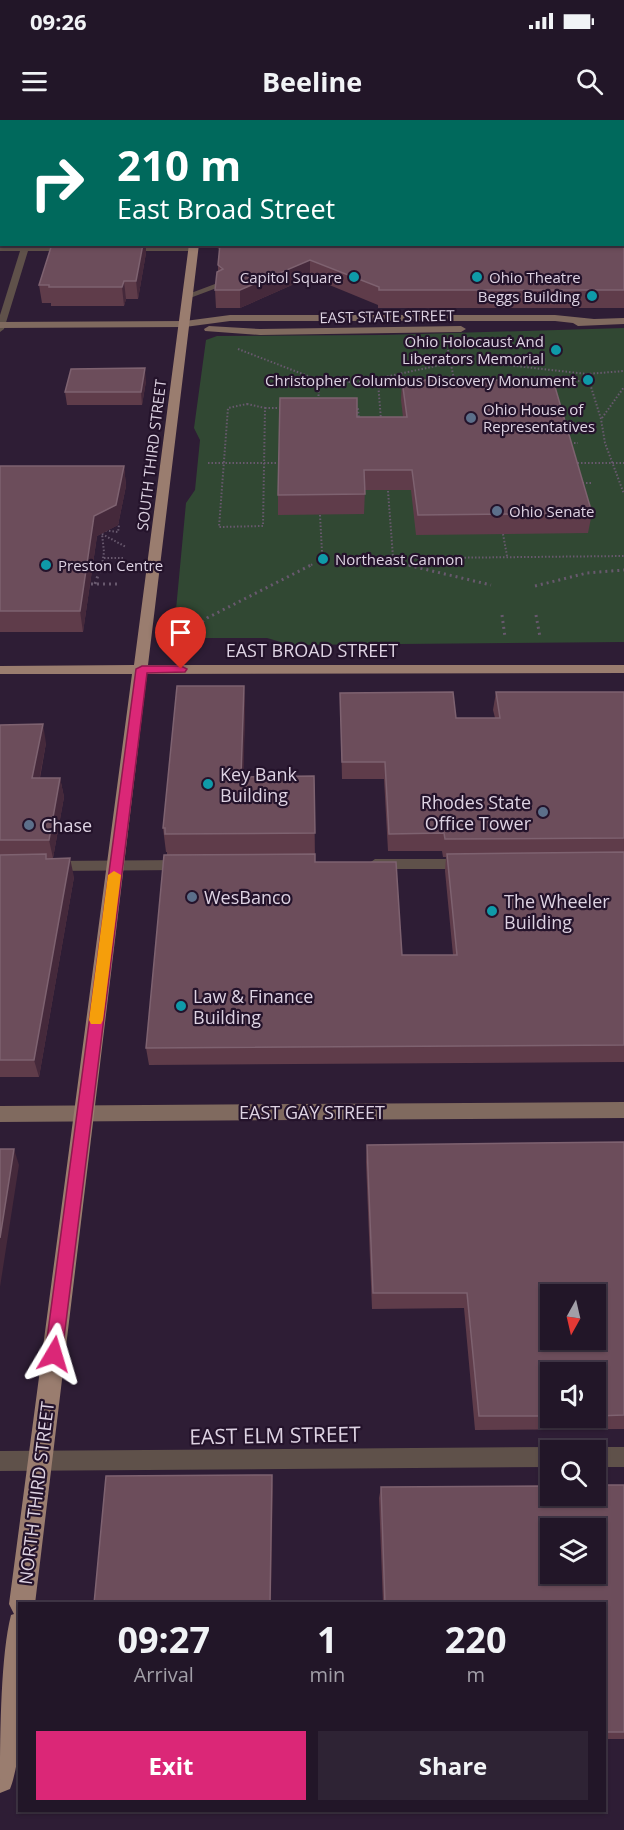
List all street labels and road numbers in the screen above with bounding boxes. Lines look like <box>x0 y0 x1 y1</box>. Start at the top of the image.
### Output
street label: EAST STATE STREET <box>319 305 456 327</box>
street label: SOUTH THIRD STREET <box>132 377 170 532</box>
street label: EAST BROAD STREET <box>226 638 398 662</box>
street label: EAST GAY STREET <box>239 1100 385 1124</box>
street label: NORTH THIRD STREET <box>13 1400 59 1586</box>
street label: EAST ELM STREET <box>189 1419 361 1450</box>

